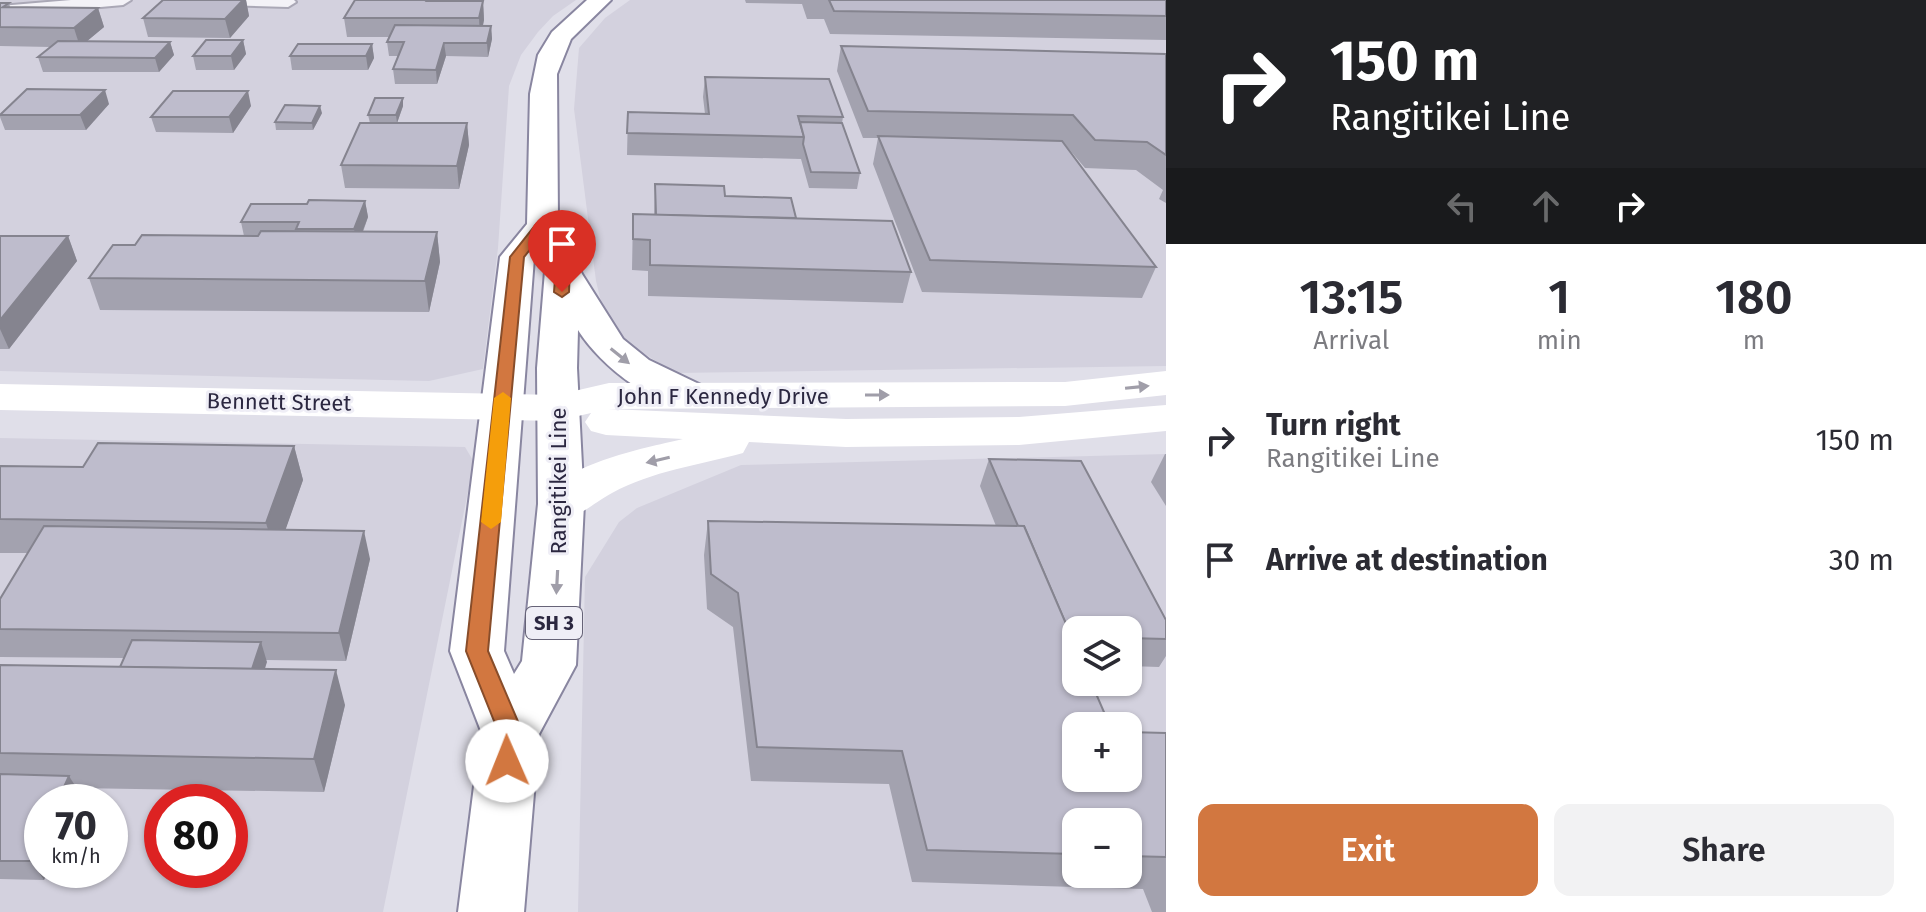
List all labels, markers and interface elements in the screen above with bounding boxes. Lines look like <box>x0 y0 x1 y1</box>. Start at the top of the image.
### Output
text: 150 m <box>1330 28 1479 95</box>
icon: right <box>1198 32 1302 136</box>
text: Rangitikei Line <box>1330 96 1570 140</box>
icon: left <box>1440 184 1484 228</box>
icon: ahead <box>1524 184 1568 228</box>
icon: right <box>1608 184 1652 228</box>
pin <box>528 210 596 292</box>
icon: arrive <box>540 222 584 266</box>
text: 13:15 <box>1300 268 1403 326</box>
text: 1 <box>1548 268 1570 326</box>
text: 180 <box>1715 268 1792 326</box>
text: Arrival <box>1313 325 1389 356</box>
text: min <box>1537 325 1582 356</box>
text: m <box>1743 325 1765 356</box>
one-way arrow <box>610 347 630 363</box>
one-way arrow <box>1124 380 1149 393</box>
street label: John F Kennedy Drive <box>617 383 829 410</box>
street label: Bennett Street <box>207 387 352 417</box>
one-way arrow <box>865 389 890 401</box>
text: Turn right <box>1266 407 1401 443</box>
street label: Rangitikei Line <box>545 408 572 554</box>
icon: right <box>1198 418 1242 462</box>
text: 150 m <box>1816 422 1894 458</box>
text: Rangitikei Line <box>1266 443 1440 474</box>
one-way arrow <box>645 454 670 466</box>
icon: arrive <box>1198 538 1242 582</box>
text: Arrive at destination <box>1266 542 1548 578</box>
text: 30 m <box>1829 542 1894 578</box>
one-way arrow <box>550 570 563 595</box>
road number: SH 3 <box>526 607 582 639</box>
map controls <box>1062 616 1142 888</box>
button: layers <box>1062 616 1142 696</box>
button: + <box>1062 712 1142 792</box>
position arrow <box>465 719 549 803</box>
speed limit sign: 80 <box>144 784 248 888</box>
text: 70 <box>55 802 97 850</box>
button: Exit <box>1198 804 1538 896</box>
button: Share <box>1554 804 1894 896</box>
button: − <box>1062 808 1142 888</box>
text: km/h <box>51 844 101 868</box>

